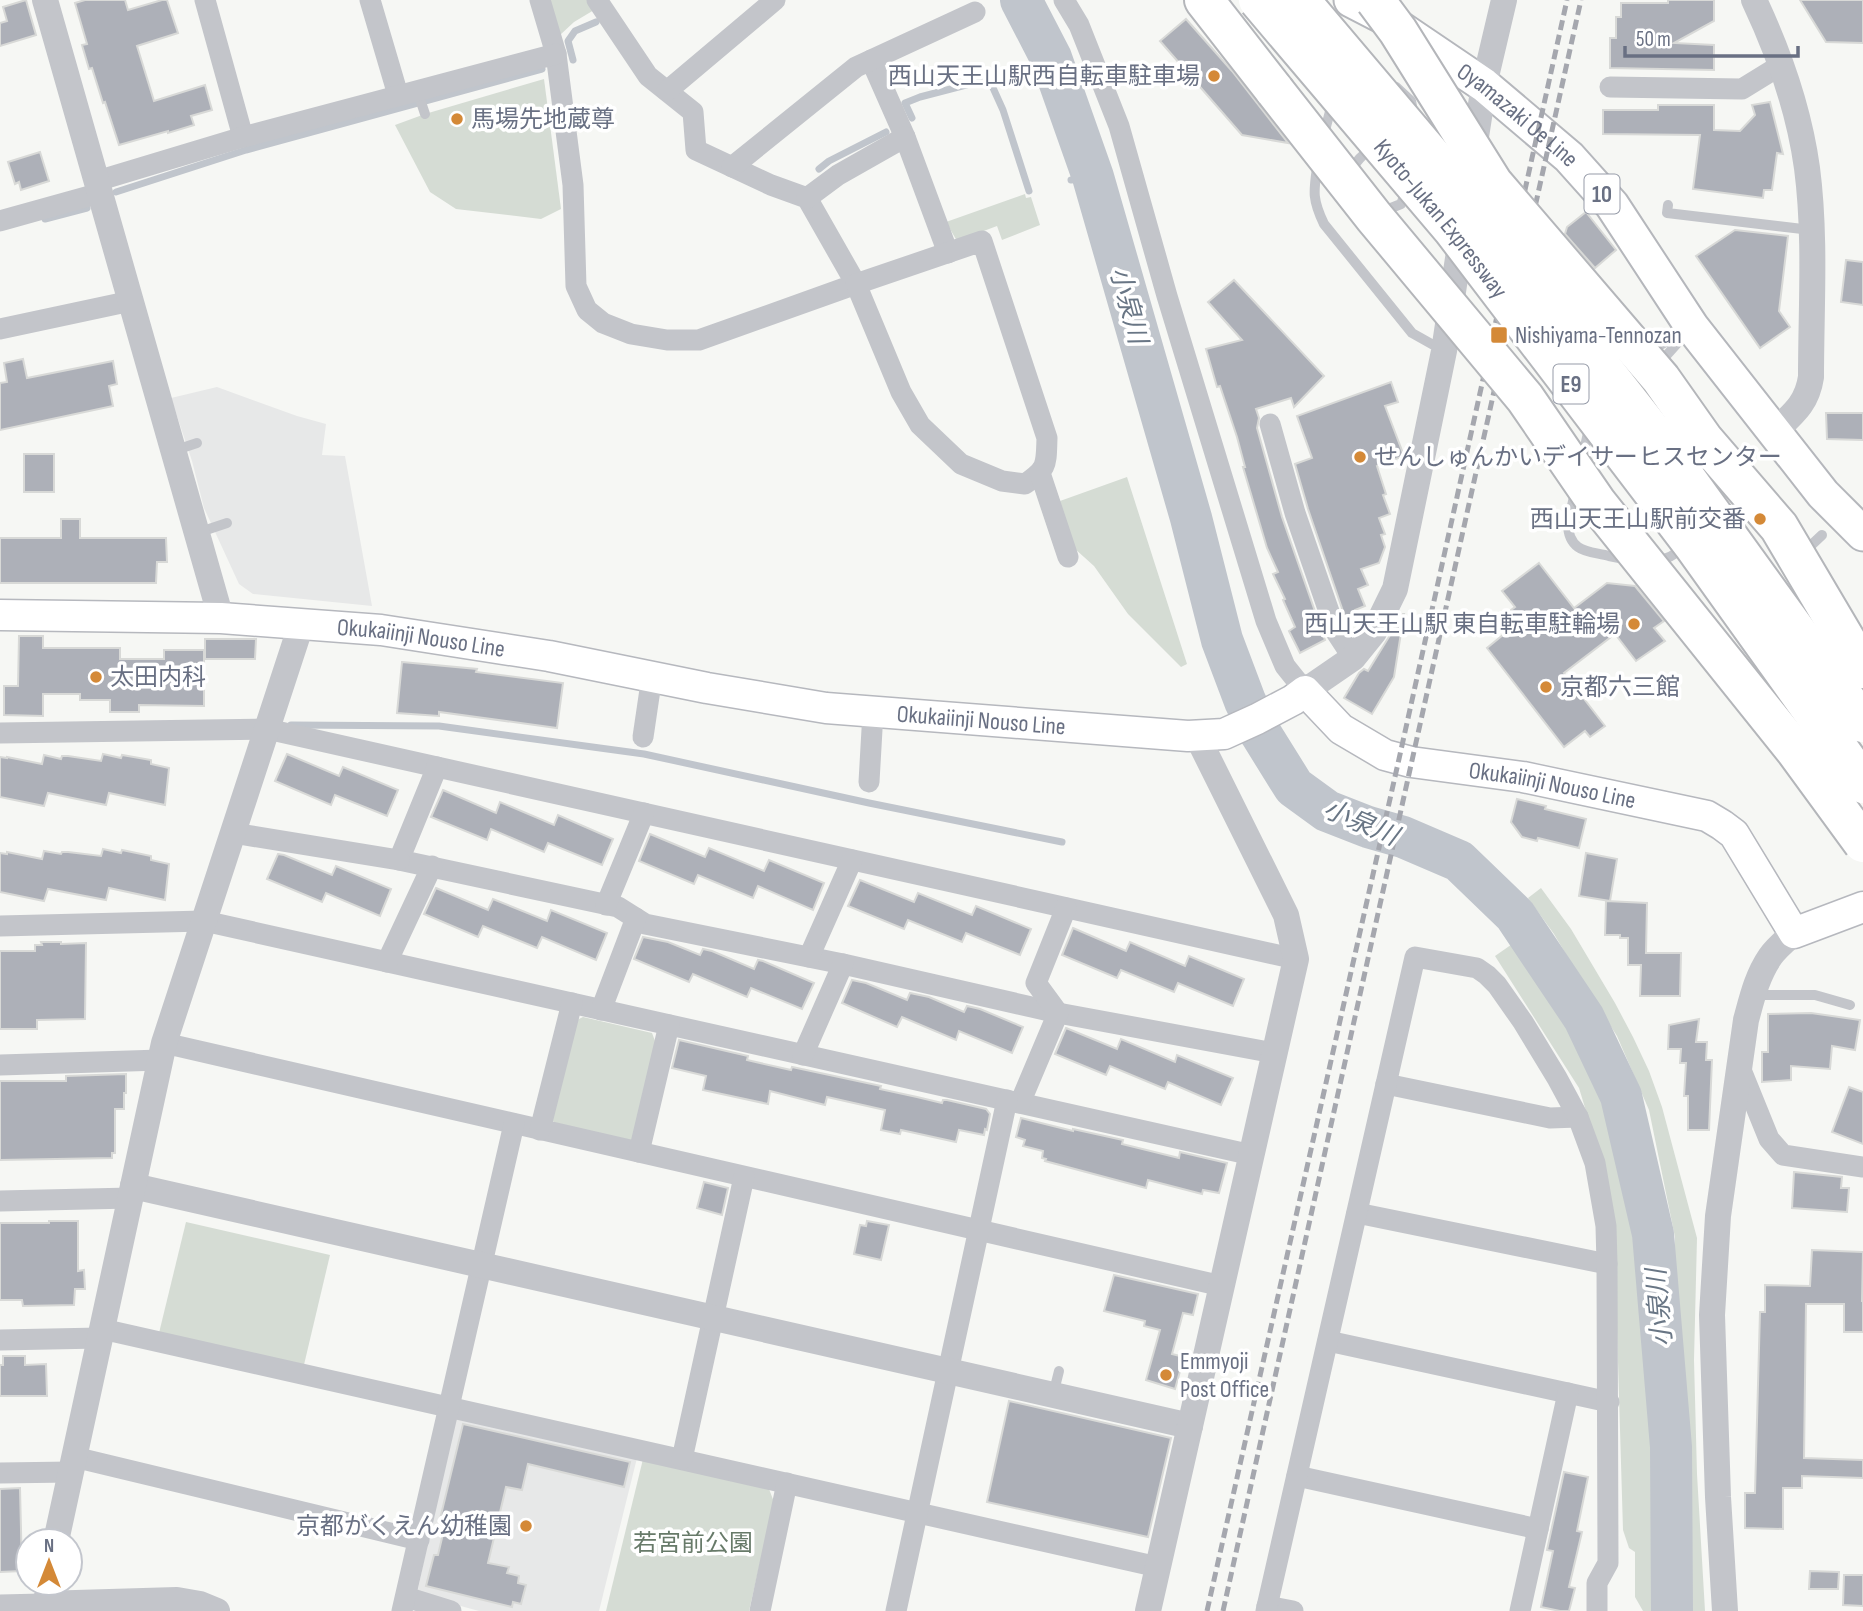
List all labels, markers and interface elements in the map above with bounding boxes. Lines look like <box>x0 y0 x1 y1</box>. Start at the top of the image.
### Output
scale bar <box>1625 14 1798 58</box>
text: 50 m <box>1636 27 1671 52</box>
street label: Oyamazaki Oe Line <box>1451 57 1585 173</box>
place label: 西山天王山駅西自転車駐車場 <box>888 62 1200 91</box>
marker: 西山天王山駅西自転車駐車場 <box>1206 68 1222 84</box>
place label: 馬場先地蔵尊 <box>471 105 615 134</box>
marker: 馬場先地蔵尊 <box>449 111 465 127</box>
street label: Kyoto-Jukan Expressway <box>1367 133 1514 304</box>
road number: 10 <box>1584 174 1620 214</box>
water label: 小泉川 <box>1102 264 1153 350</box>
place label: Nishiyama-Tennozan <box>1515 321 1682 350</box>
marker: Nishiyama-Tennozan <box>1489 325 1509 345</box>
road number: E9 <box>1554 364 1588 404</box>
place label: せんしゅんかいデイサーヒスセンター <box>1374 443 1782 472</box>
marker: せんしゅんかいデイサーヒスセンター <box>1352 449 1368 465</box>
place label: 西山天王山駅前交番 <box>1530 505 1746 534</box>
marker: 西山天王山駅前交番 <box>1752 511 1768 527</box>
place label: 西山天王山駅 東自転車駐輪場 <box>1304 610 1620 639</box>
street label: Okukaiinji Nouso Line <box>336 613 507 664</box>
marker: 西山天王山駅 東自転車駐輪場 <box>1626 616 1642 632</box>
place label: 太田内科 <box>110 663 206 692</box>
marker: 太田内科 <box>88 669 104 685</box>
place label: 京都六三館 <box>1560 673 1680 702</box>
marker: 京都六三館 <box>1538 679 1554 695</box>
street label: Okukaiinji Nouso Line <box>896 700 1067 741</box>
street label: Okukaiinji Nouso Line <box>1467 756 1638 815</box>
water label: 小泉川 <box>1318 794 1405 854</box>
water label: 小泉川 <box>1641 1265 1679 1348</box>
place label: Emmyoji Post Office <box>1180 1347 1269 1404</box>
marker: Emmyoji Post Office <box>1158 1367 1174 1383</box>
place label: 京都がくえん幼稚園 <box>296 1512 512 1541</box>
marker: 京都がくえん幼稚園 <box>518 1518 534 1534</box>
north arrow <box>14 1527 84 1597</box>
park label: 若宮前公園 <box>633 1529 753 1558</box>
text: N <box>44 1535 54 1558</box>

